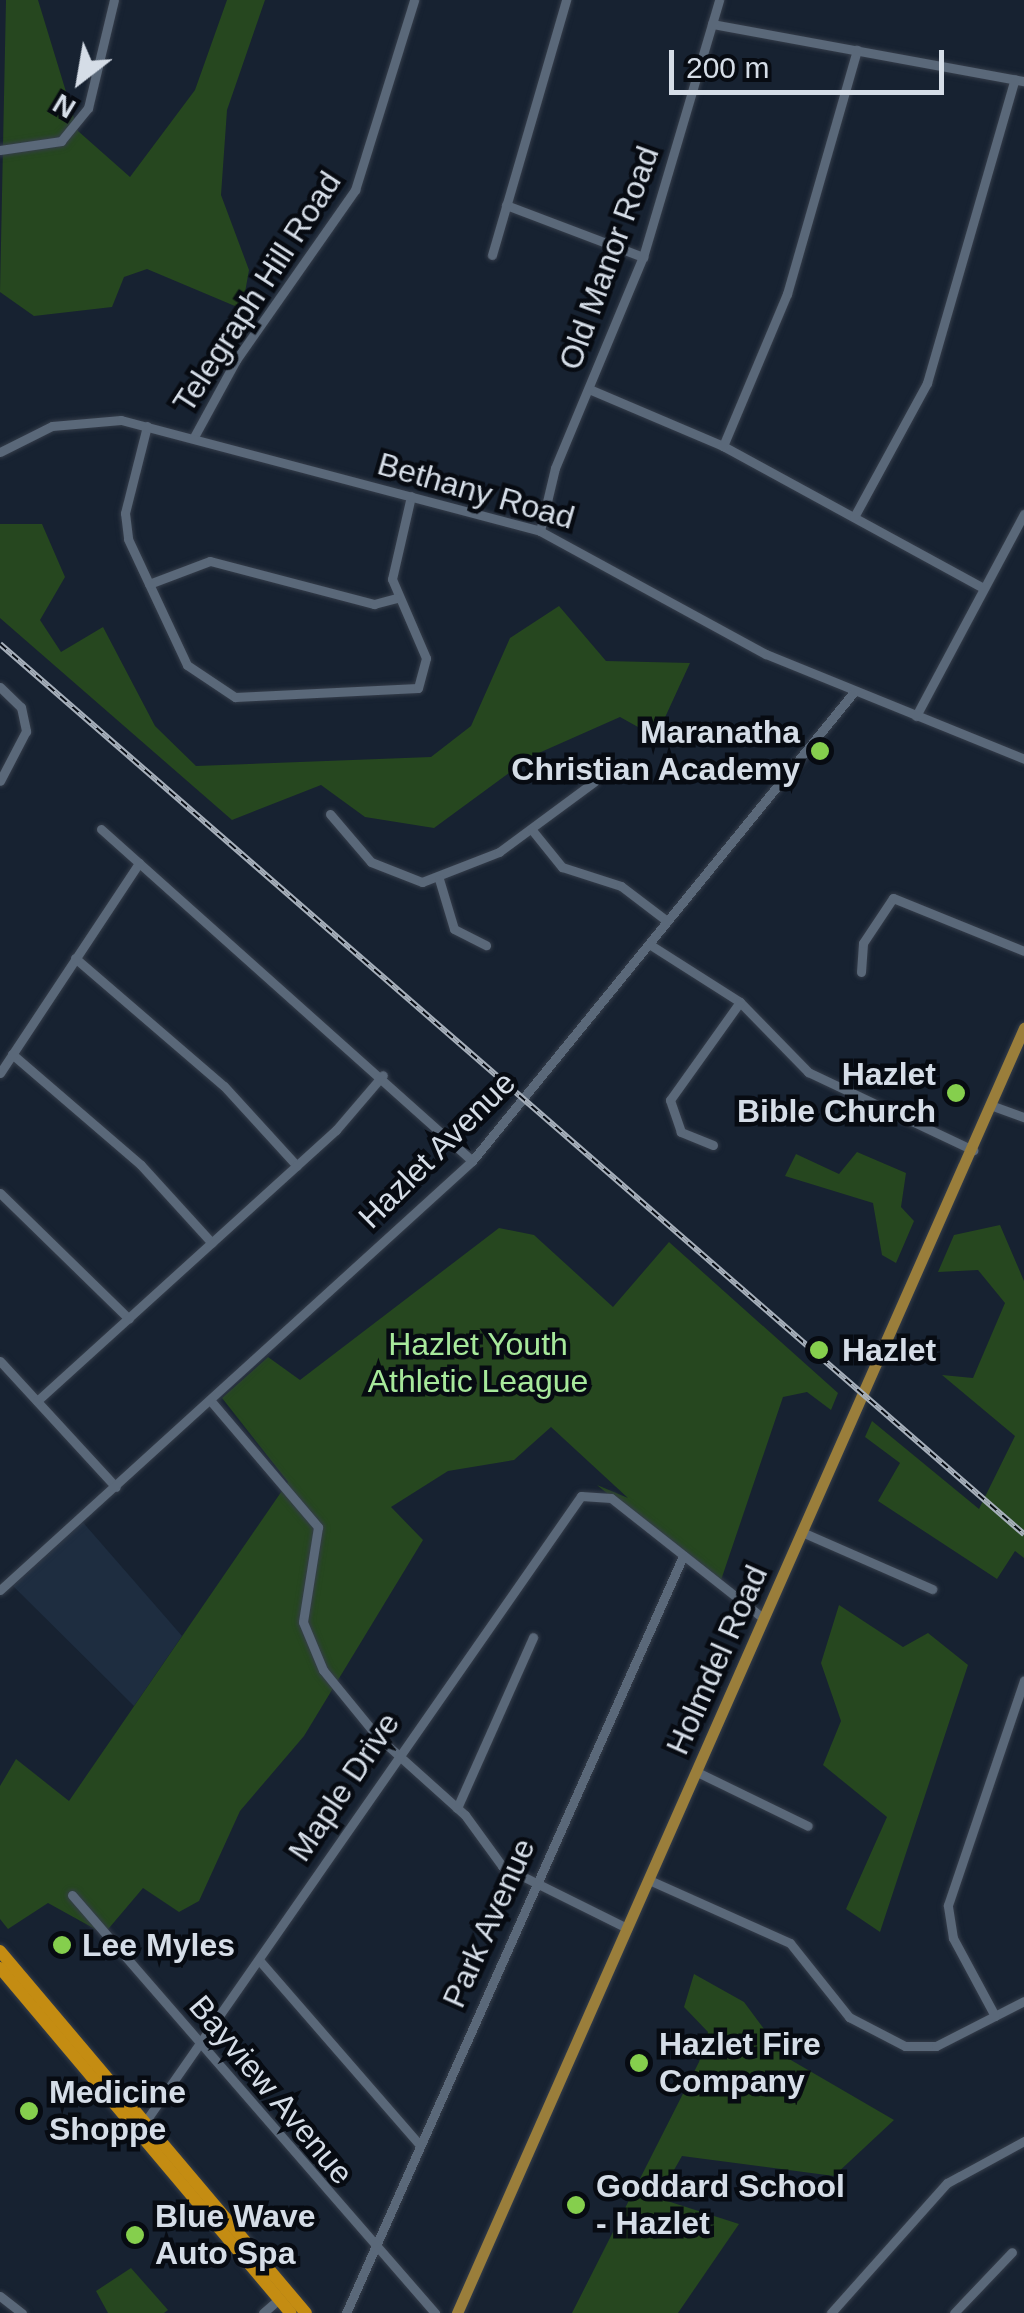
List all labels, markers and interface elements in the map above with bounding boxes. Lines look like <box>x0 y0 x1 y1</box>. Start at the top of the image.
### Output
north arrow <box>30 30 130 130</box>
scale bar <box>674 30 949 92</box>
text: 200 m <box>686 51 769 84</box>
text: N <box>48 88 81 125</box>
street label: Old Manor Road <box>551 141 667 375</box>
street label: Telegraph Hill Road <box>165 164 349 420</box>
street label: Bethany Road <box>373 445 579 537</box>
place label: Maranatha Christian Academy <box>510 714 800 789</box>
marker: Maranatha Christian Academy <box>809 740 831 762</box>
place label: Hazlet Bible Church <box>737 1056 936 1131</box>
street label: Hazlet Avenue <box>350 1063 524 1237</box>
marker: Hazlet Bible Church <box>945 1082 967 1104</box>
park label: Hazlet Youth Athletic League <box>368 1326 588 1401</box>
place label: Hazlet <box>842 1331 936 1369</box>
marker: Hazlet <box>806 1337 832 1363</box>
street label: Holmdel Road <box>658 1560 776 1760</box>
street label: Maple Drive <box>280 1705 408 1869</box>
street label: Park Avenue <box>434 1832 544 2014</box>
place label: Lee Myles <box>82 1926 235 1964</box>
marker: Lee Myles <box>51 1934 73 1956</box>
street label: Bayview Avenue <box>180 1987 362 2193</box>
place label: Hazlet Fire Company <box>659 2026 821 2101</box>
marker: Hazlet Fire Company <box>628 2052 650 2074</box>
place label: Medicine Shoppe <box>49 2074 186 2149</box>
marker: Medicine Shoppe <box>18 2100 40 2122</box>
place label: Goddard School - Hazlet <box>596 2168 845 2243</box>
marker: Goddard School - Hazlet <box>565 2194 587 2216</box>
place label: Blue Wave Auto Spa <box>155 2198 316 2273</box>
marker: Blue Wave Auto Spa <box>124 2224 146 2246</box>

